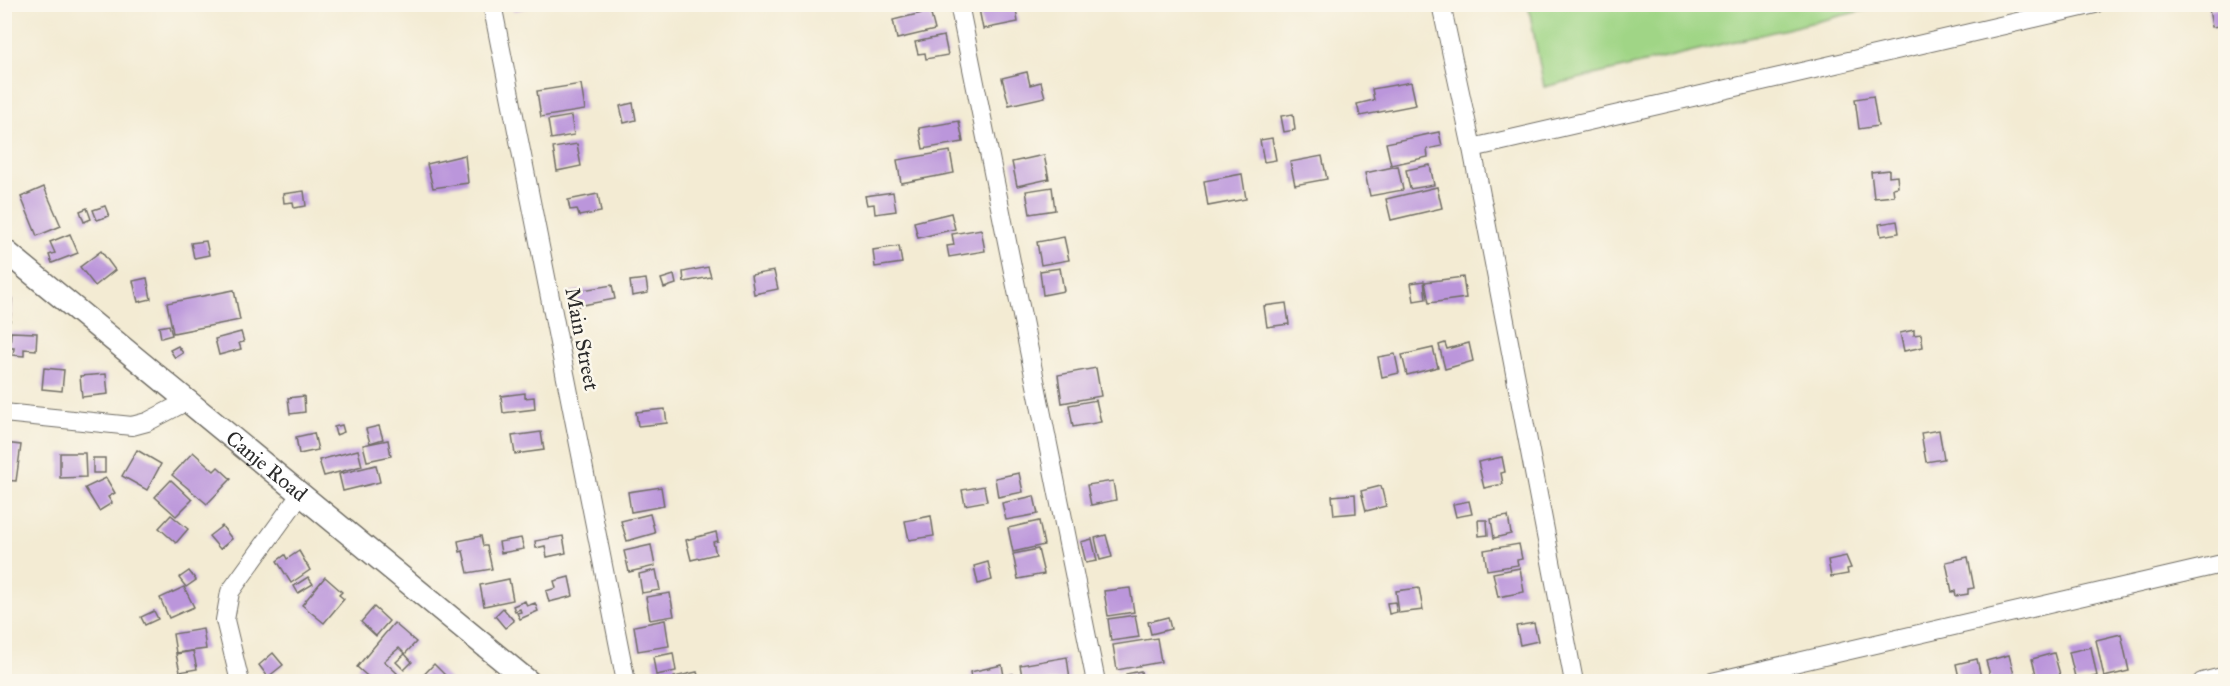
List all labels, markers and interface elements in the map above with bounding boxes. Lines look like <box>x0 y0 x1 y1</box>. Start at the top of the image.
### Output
street label: Main Street <box>559 285 605 393</box>
street label: Canje Road <box>221 425 313 507</box>

